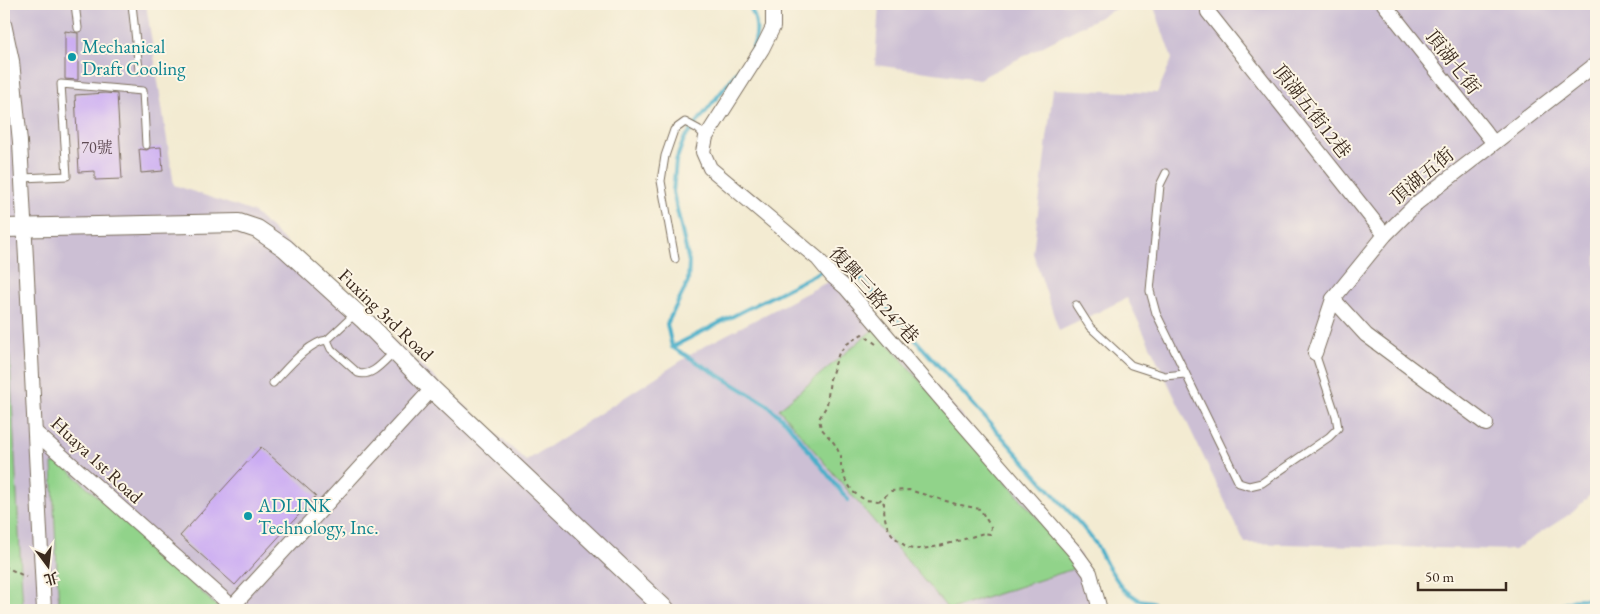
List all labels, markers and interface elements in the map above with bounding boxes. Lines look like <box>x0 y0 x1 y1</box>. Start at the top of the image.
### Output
street label: 頂湖七街 <box>1420 24 1486 100</box>
place label: Mechanical Draft Cooling <box>82 34 186 81</box>
marker: Mechanical Draft Cooling <box>66 51 78 63</box>
street label: 頂湖五街12巷 <box>1267 59 1357 163</box>
house number: 70號 <box>81 137 113 158</box>
street label: 頂湖五街 <box>1385 142 1459 210</box>
street label: 復興三路247巷 <box>824 241 924 349</box>
street label: Fuxing 3rd Road <box>333 263 439 367</box>
street label: Huaya 1st Road <box>46 411 149 509</box>
place label: ADLINK Technology, Inc. <box>257 493 379 540</box>
marker: ADLINK Technology, Inc. <box>242 510 254 522</box>
north arrow <box>22 542 72 592</box>
scale bar <box>1418 559 1505 591</box>
text: 50 m <box>1425 567 1454 586</box>
text: 北 <box>42 568 60 589</box>

